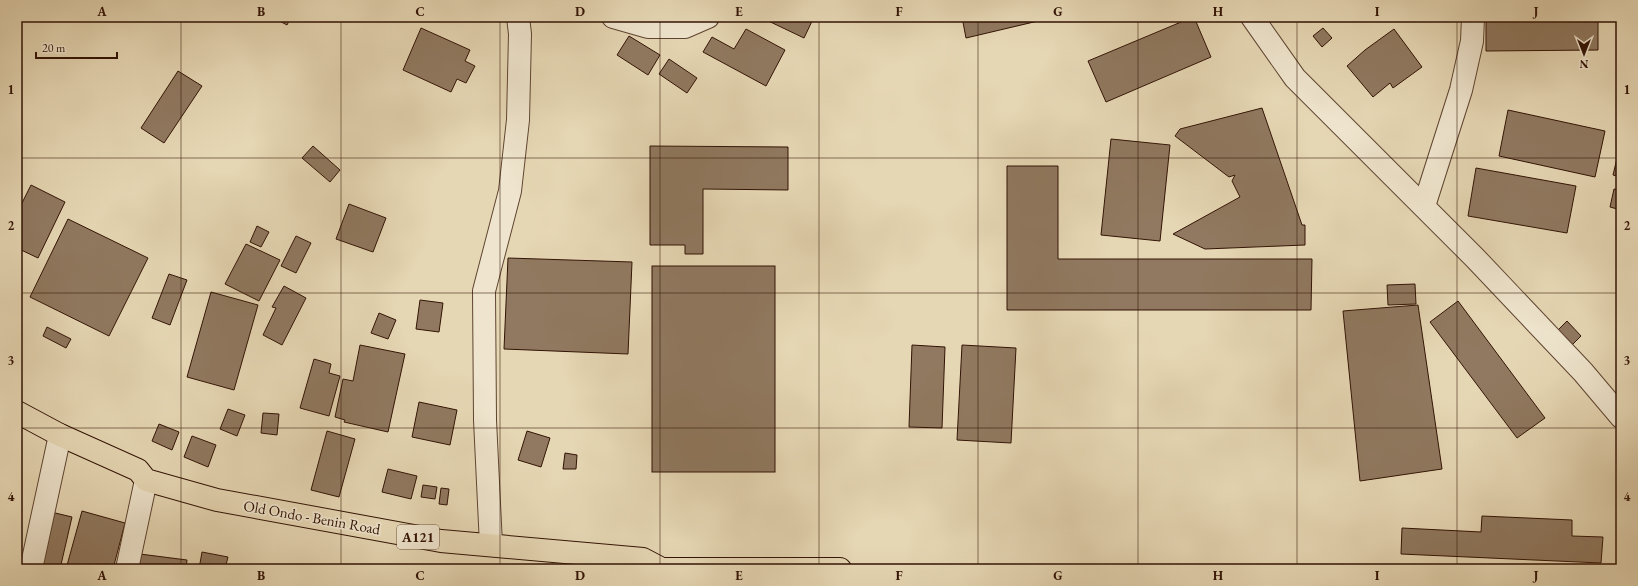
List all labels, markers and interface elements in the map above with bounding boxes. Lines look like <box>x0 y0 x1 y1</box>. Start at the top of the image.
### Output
text: A <box>96 3 107 20</box>
text: B <box>257 3 265 20</box>
text: C <box>415 3 425 20</box>
text: D <box>575 3 585 20</box>
text: E <box>735 3 743 20</box>
text: F <box>895 3 903 20</box>
text: G <box>1053 3 1063 20</box>
text: H <box>1213 3 1224 20</box>
text: I <box>1375 3 1380 20</box>
text: J <box>1532 3 1539 20</box>
scale bar <box>36 34 117 60</box>
north arrow <box>1564 34 1604 74</box>
text: 20 m <box>42 40 66 56</box>
text: N <box>1579 57 1588 71</box>
text: 1 <box>8 81 15 98</box>
text: 1 <box>1624 81 1631 98</box>
text: 2 <box>8 217 15 234</box>
text: 2 <box>1624 217 1631 234</box>
text: 3 <box>8 352 15 369</box>
text: 3 <box>1624 352 1631 369</box>
text: 4 <box>8 488 15 505</box>
text: 4 <box>1624 488 1631 505</box>
street label: Old Ondo - Benin Road <box>242 496 382 538</box>
road number: A121 <box>397 525 439 549</box>
text: A <box>96 567 107 584</box>
text: B <box>257 567 265 584</box>
text: C <box>415 567 425 584</box>
text: D <box>575 567 585 584</box>
text: E <box>735 567 743 584</box>
text: F <box>895 567 903 584</box>
text: G <box>1053 567 1063 584</box>
text: H <box>1213 567 1224 584</box>
text: I <box>1375 567 1380 584</box>
text: J <box>1532 567 1539 584</box>

